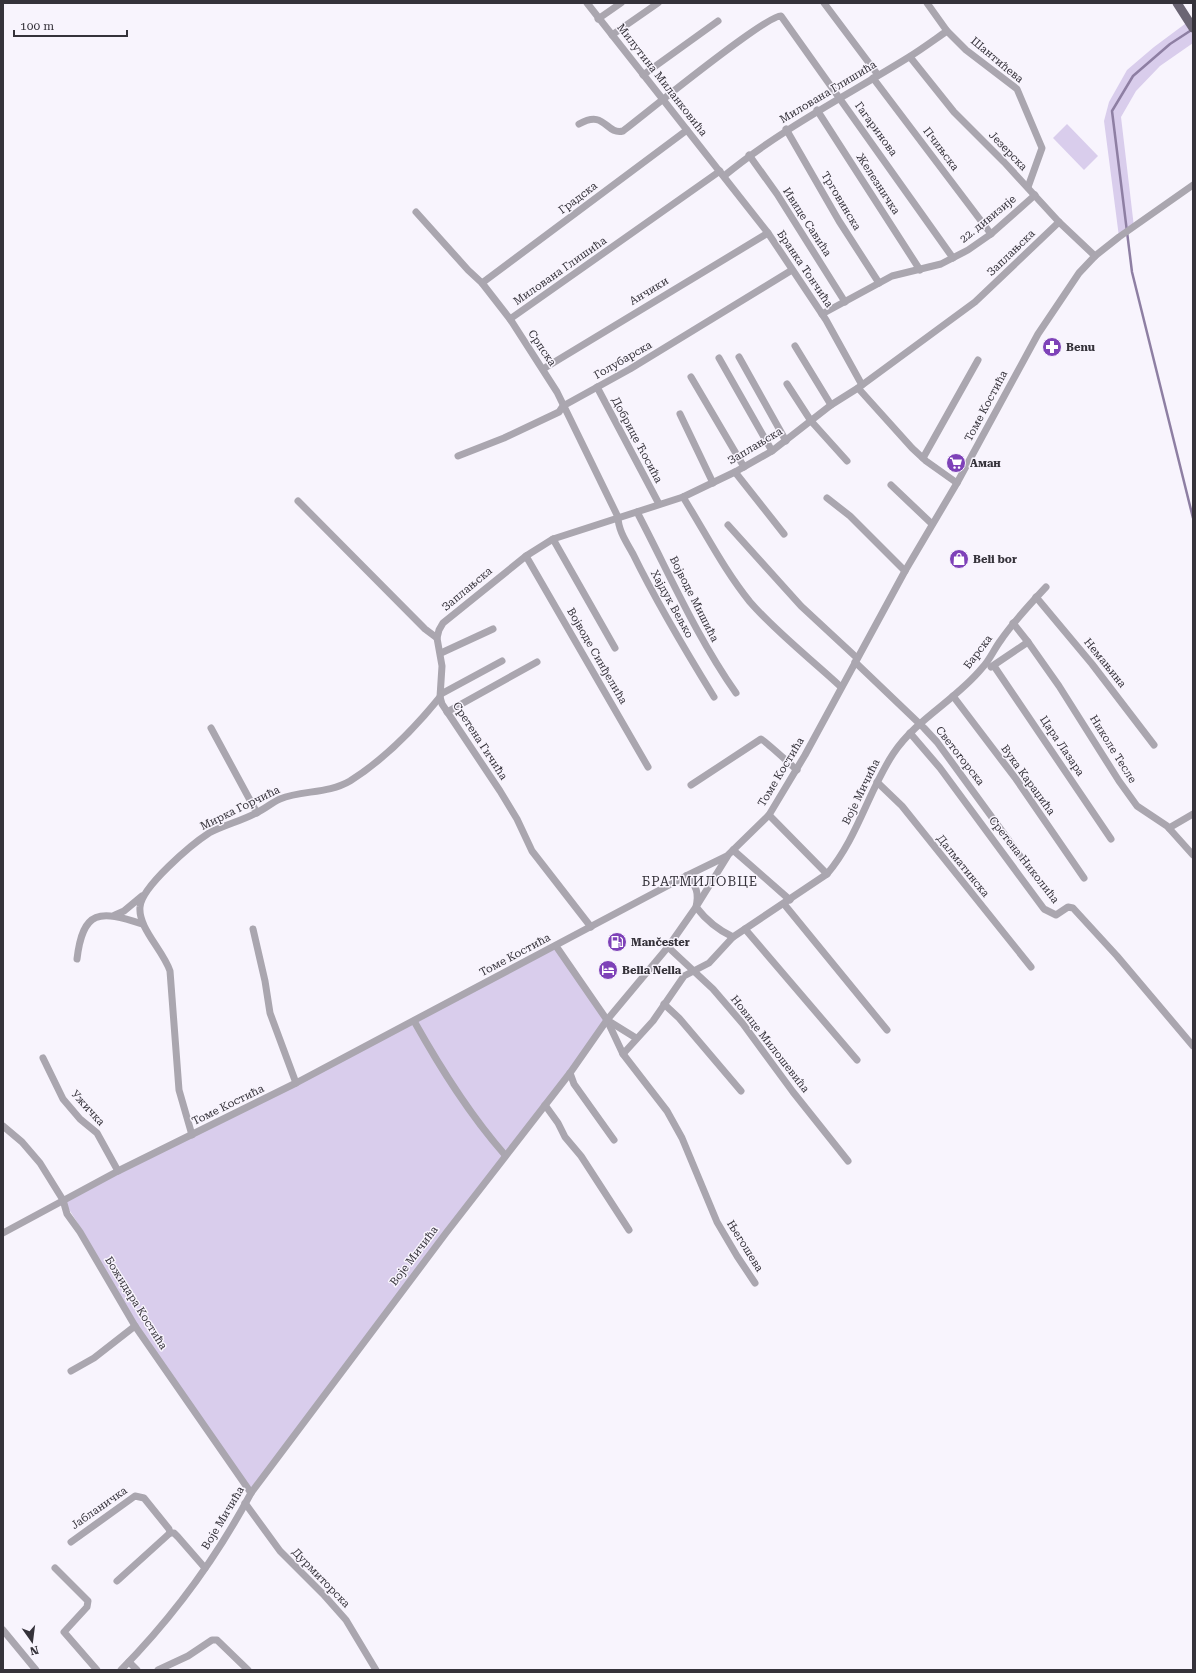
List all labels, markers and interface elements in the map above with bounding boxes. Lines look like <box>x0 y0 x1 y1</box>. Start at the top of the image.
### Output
scale bar <box>14 12 127 38</box>
text: 100 m <box>20 19 54 33</box>
street label: Милутина Миланковића <box>614 21 710 139</box>
street label: Шантићева <box>968 34 1026 86</box>
street label: Милована Глишића <box>777 58 879 126</box>
street label: Гагаринова <box>852 99 900 159</box>
street label: Пчињска <box>920 125 962 173</box>
street label: Језерска <box>986 129 1030 173</box>
street label: Железничка <box>853 151 903 217</box>
street label: Трговинска <box>818 169 864 233</box>
street label: Градска <box>556 179 600 217</box>
street label: Ивице Савића <box>780 185 834 259</box>
street label: 22. дивизије <box>957 192 1019 246</box>
street label: Заплањска <box>984 227 1038 279</box>
street label: Бранка Тончића <box>774 228 836 310</box>
street label: Милована Глишића <box>511 234 609 308</box>
street label: Анчики <box>627 274 671 308</box>
street label: Српска <box>525 327 559 369</box>
pharmacy icon: Benu <box>1041 336 1063 358</box>
street label: Голубарска <box>592 338 654 382</box>
place label: Benu <box>1066 341 1096 354</box>
street label: Томе Костића <box>962 368 1010 444</box>
street label: Добрице Ћосића <box>609 395 665 485</box>
street label: Заплањска <box>725 425 785 467</box>
supermarket icon: Аман <box>945 452 967 474</box>
place label: Аман <box>970 457 1001 470</box>
shop icon: Beli bor <box>948 548 970 570</box>
place label: Beli bor <box>973 553 1017 566</box>
street label: Војводе Мишића <box>667 554 721 644</box>
street label: Заплањска <box>439 564 495 614</box>
street label: Хајдук Вељко <box>648 568 696 641</box>
street label: Војводе Синђелића <box>564 606 630 707</box>
street label: Барска <box>961 633 995 671</box>
street label: Немањина <box>1081 636 1129 690</box>
street label: Сретена Гичића <box>450 700 510 782</box>
street label: Цара Лазара <box>1037 713 1087 779</box>
street label: Николе Тесле <box>1087 713 1139 785</box>
street label: Светогорска <box>933 724 987 788</box>
street label: Томе Костића <box>755 735 807 809</box>
street label: Вука Караџића <box>998 742 1058 818</box>
street label: Воје Мичића <box>840 757 883 827</box>
street label: Мирка Горчића <box>198 783 282 833</box>
street label: Сретена Николића <box>986 814 1062 906</box>
street label: Далматинска <box>934 832 992 900</box>
district label: БРАТМИЛОВЦЕ <box>642 874 758 889</box>
street label: Томе Костића <box>477 931 553 979</box>
fuel station icon: Mančester <box>606 931 628 953</box>
place label: Mančester <box>631 936 690 949</box>
hotel icon: Bella Nella <box>597 959 619 981</box>
place label: Bella Nella <box>622 964 682 977</box>
street label: Новице Милошевића <box>728 993 812 1095</box>
street label: Томе Костића <box>190 1082 266 1128</box>
street label: Ужичка <box>69 1087 107 1129</box>
street label: Његошева <box>724 1218 766 1274</box>
street label: Воје Мичића <box>387 1224 441 1288</box>
street label: Божидара Костића <box>102 1254 170 1352</box>
street label: Јабланичка <box>68 1484 130 1532</box>
street label: Воје Мичића <box>199 1484 247 1552</box>
street label: Дурмиторска <box>289 1546 353 1610</box>
north arrow <box>12 1621 52 1661</box>
text: N <box>28 1643 40 1658</box>

